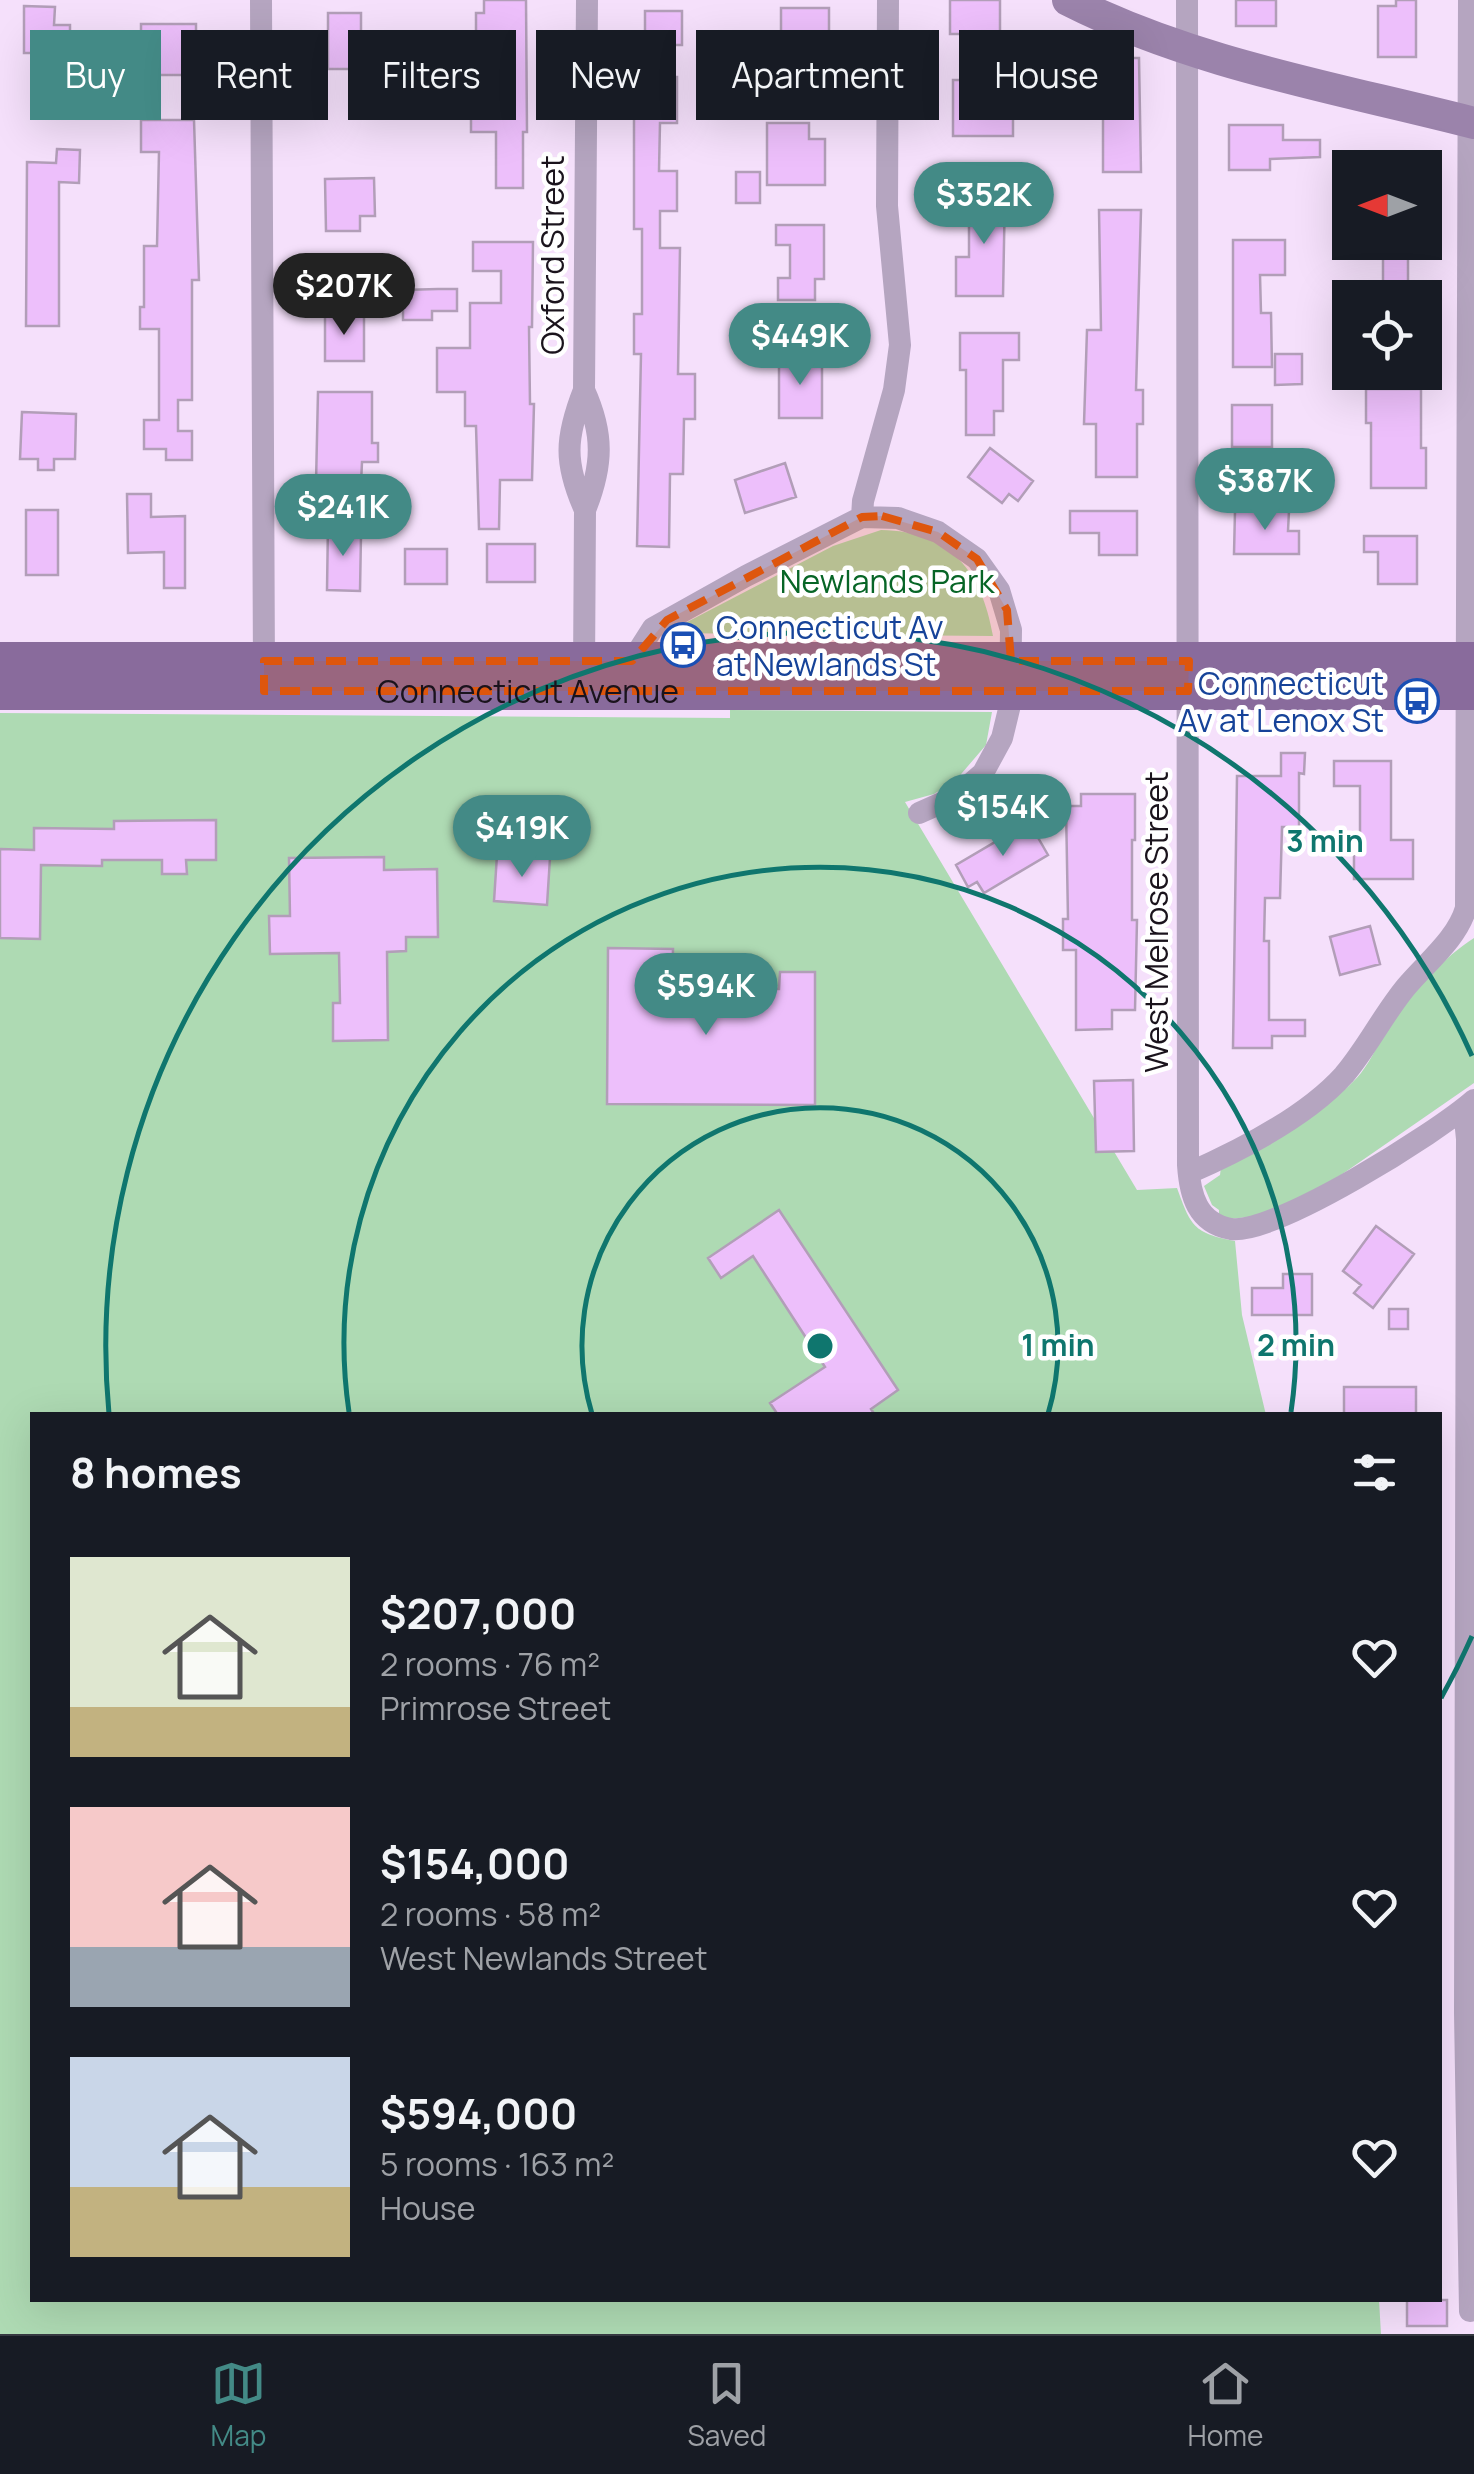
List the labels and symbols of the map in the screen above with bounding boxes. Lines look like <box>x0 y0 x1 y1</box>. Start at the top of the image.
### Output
north arrow <box>1332 150 1442 260</box>
street label: Oxford Street <box>530 155 574 355</box>
pin: $352K <box>914 162 1054 247</box>
pin: $207K <box>274 253 414 338</box>
pin: $449K <box>730 303 870 388</box>
pin: $387K <box>1195 448 1335 533</box>
pin: $241K <box>273 474 413 559</box>
park label: Newlands Park <box>780 559 995 603</box>
place label: Connecticut Av at Newlands St <box>716 605 944 686</box>
bus stop icon: Connecticut Av at Newlands St <box>660 622 706 668</box>
place label: Connecticut Av at Lenox St <box>1177 661 1384 742</box>
street label: Connecticut Avenue <box>377 669 679 713</box>
bus stop icon: Connecticut Av at Lenox St <box>1394 678 1440 724</box>
street label: West Melrose Street <box>1134 771 1178 1073</box>
pin: $154K <box>933 774 1073 859</box>
pin: $419K <box>452 795 592 880</box>
text: 3 min <box>1286 820 1364 861</box>
pin: $594K <box>636 953 776 1038</box>
text: 1 min <box>1021 1324 1095 1365</box>
text: 2 min <box>1257 1324 1335 1365</box>
centre of rings <box>802 1328 838 1364</box>

